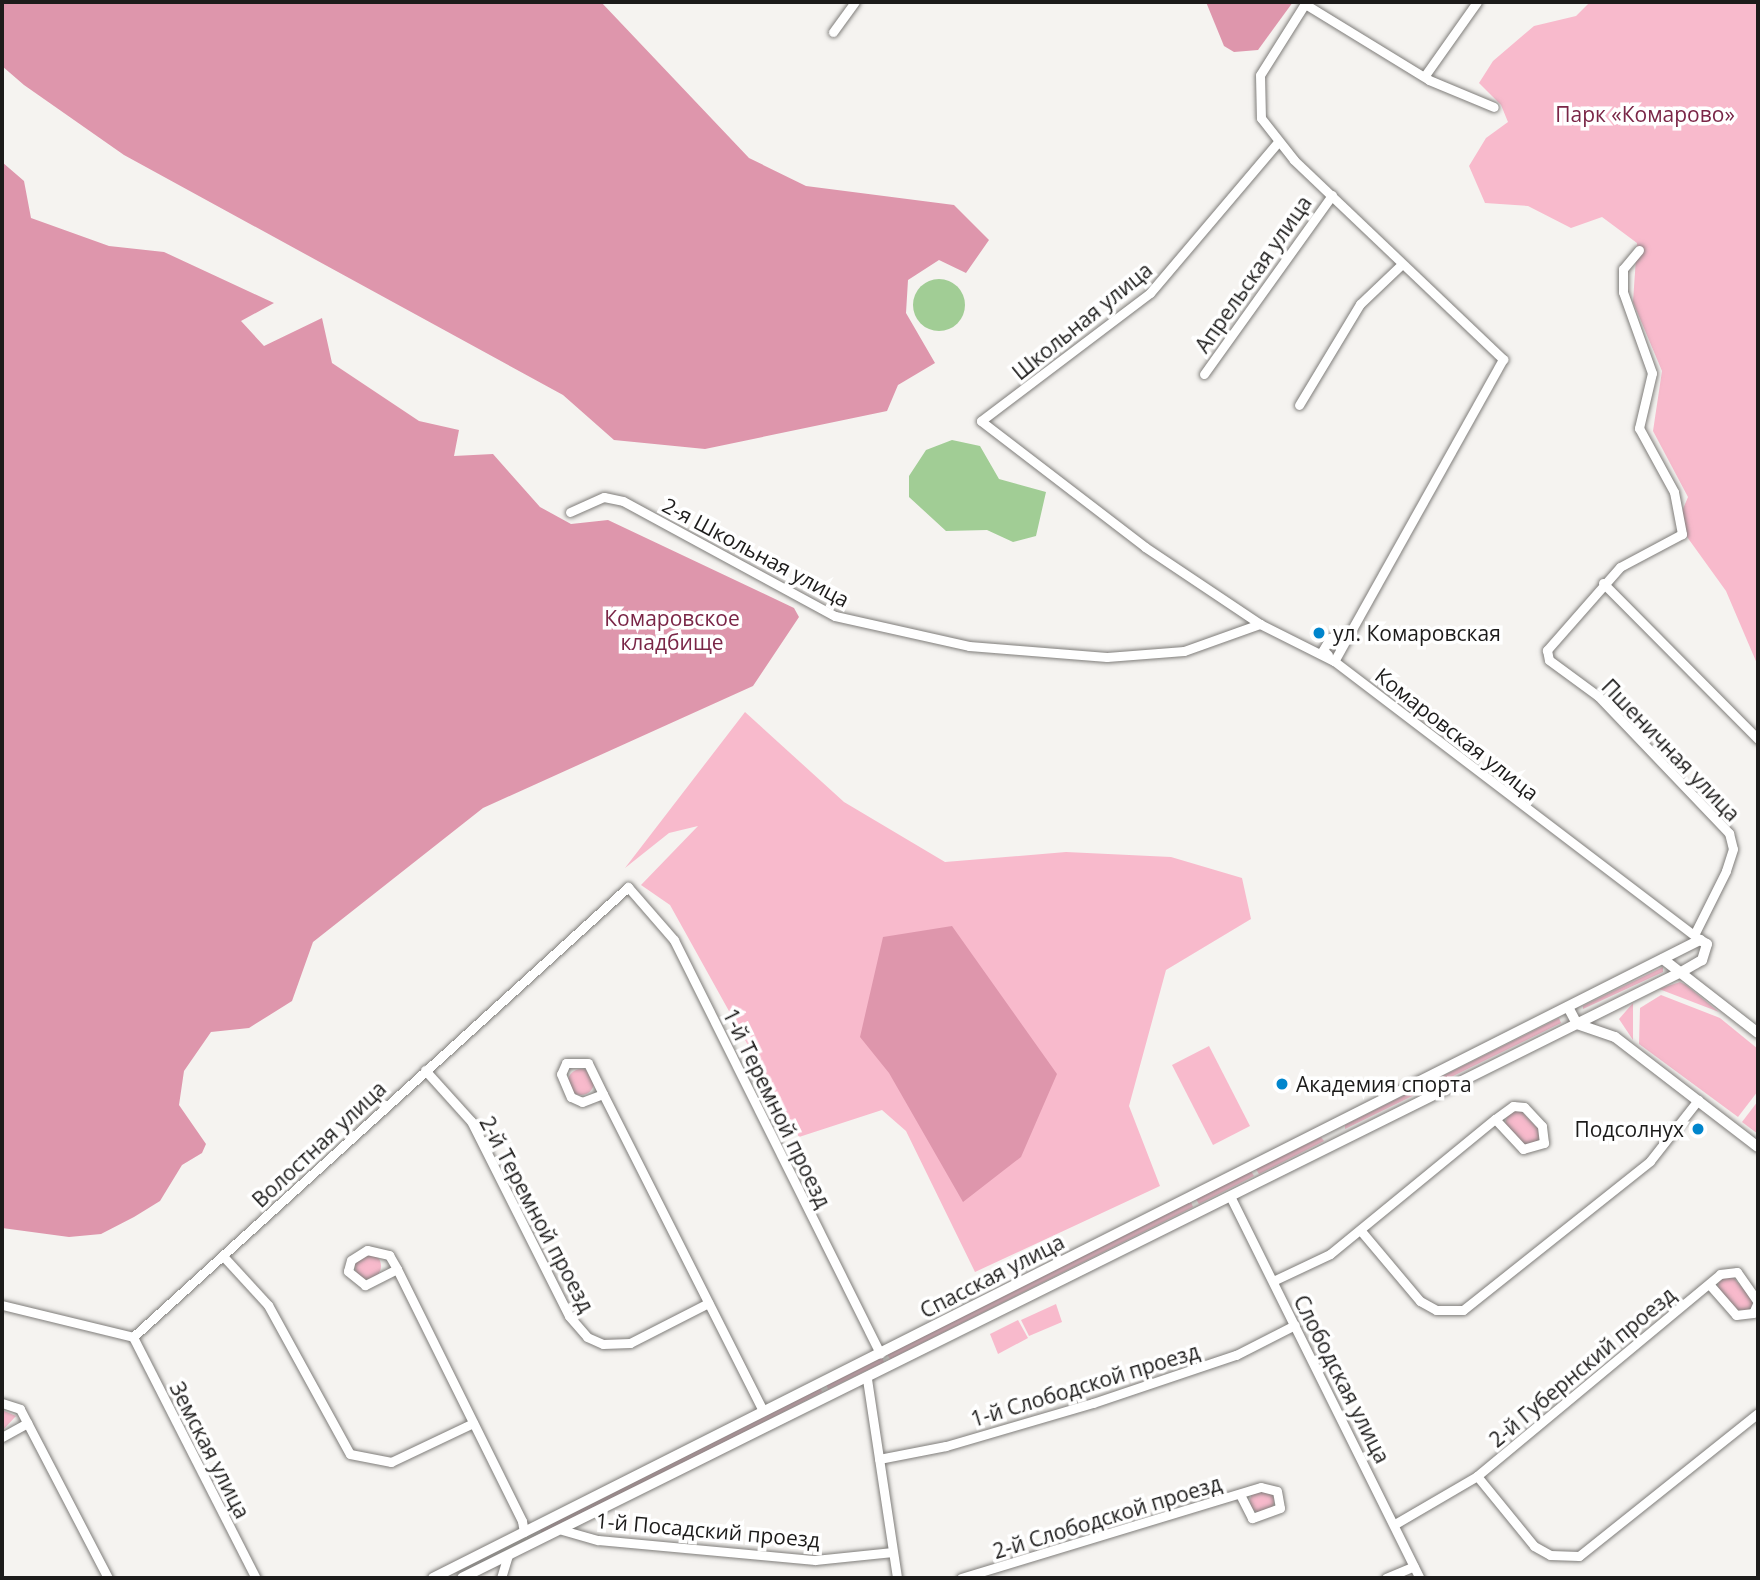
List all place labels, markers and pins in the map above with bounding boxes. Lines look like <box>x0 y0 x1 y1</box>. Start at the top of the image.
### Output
place label: ул. Комаровская <box>1333 620 1501 646</box>
marker: ул. Комаровская <box>1311 625 1327 641</box>
place label: Академия спорта <box>1296 1071 1472 1097</box>
marker: Академия спорта <box>1274 1076 1290 1092</box>
place label: Подсолнух <box>1574 1116 1684 1142</box>
marker: Подсолнух <box>1690 1121 1706 1137</box>

